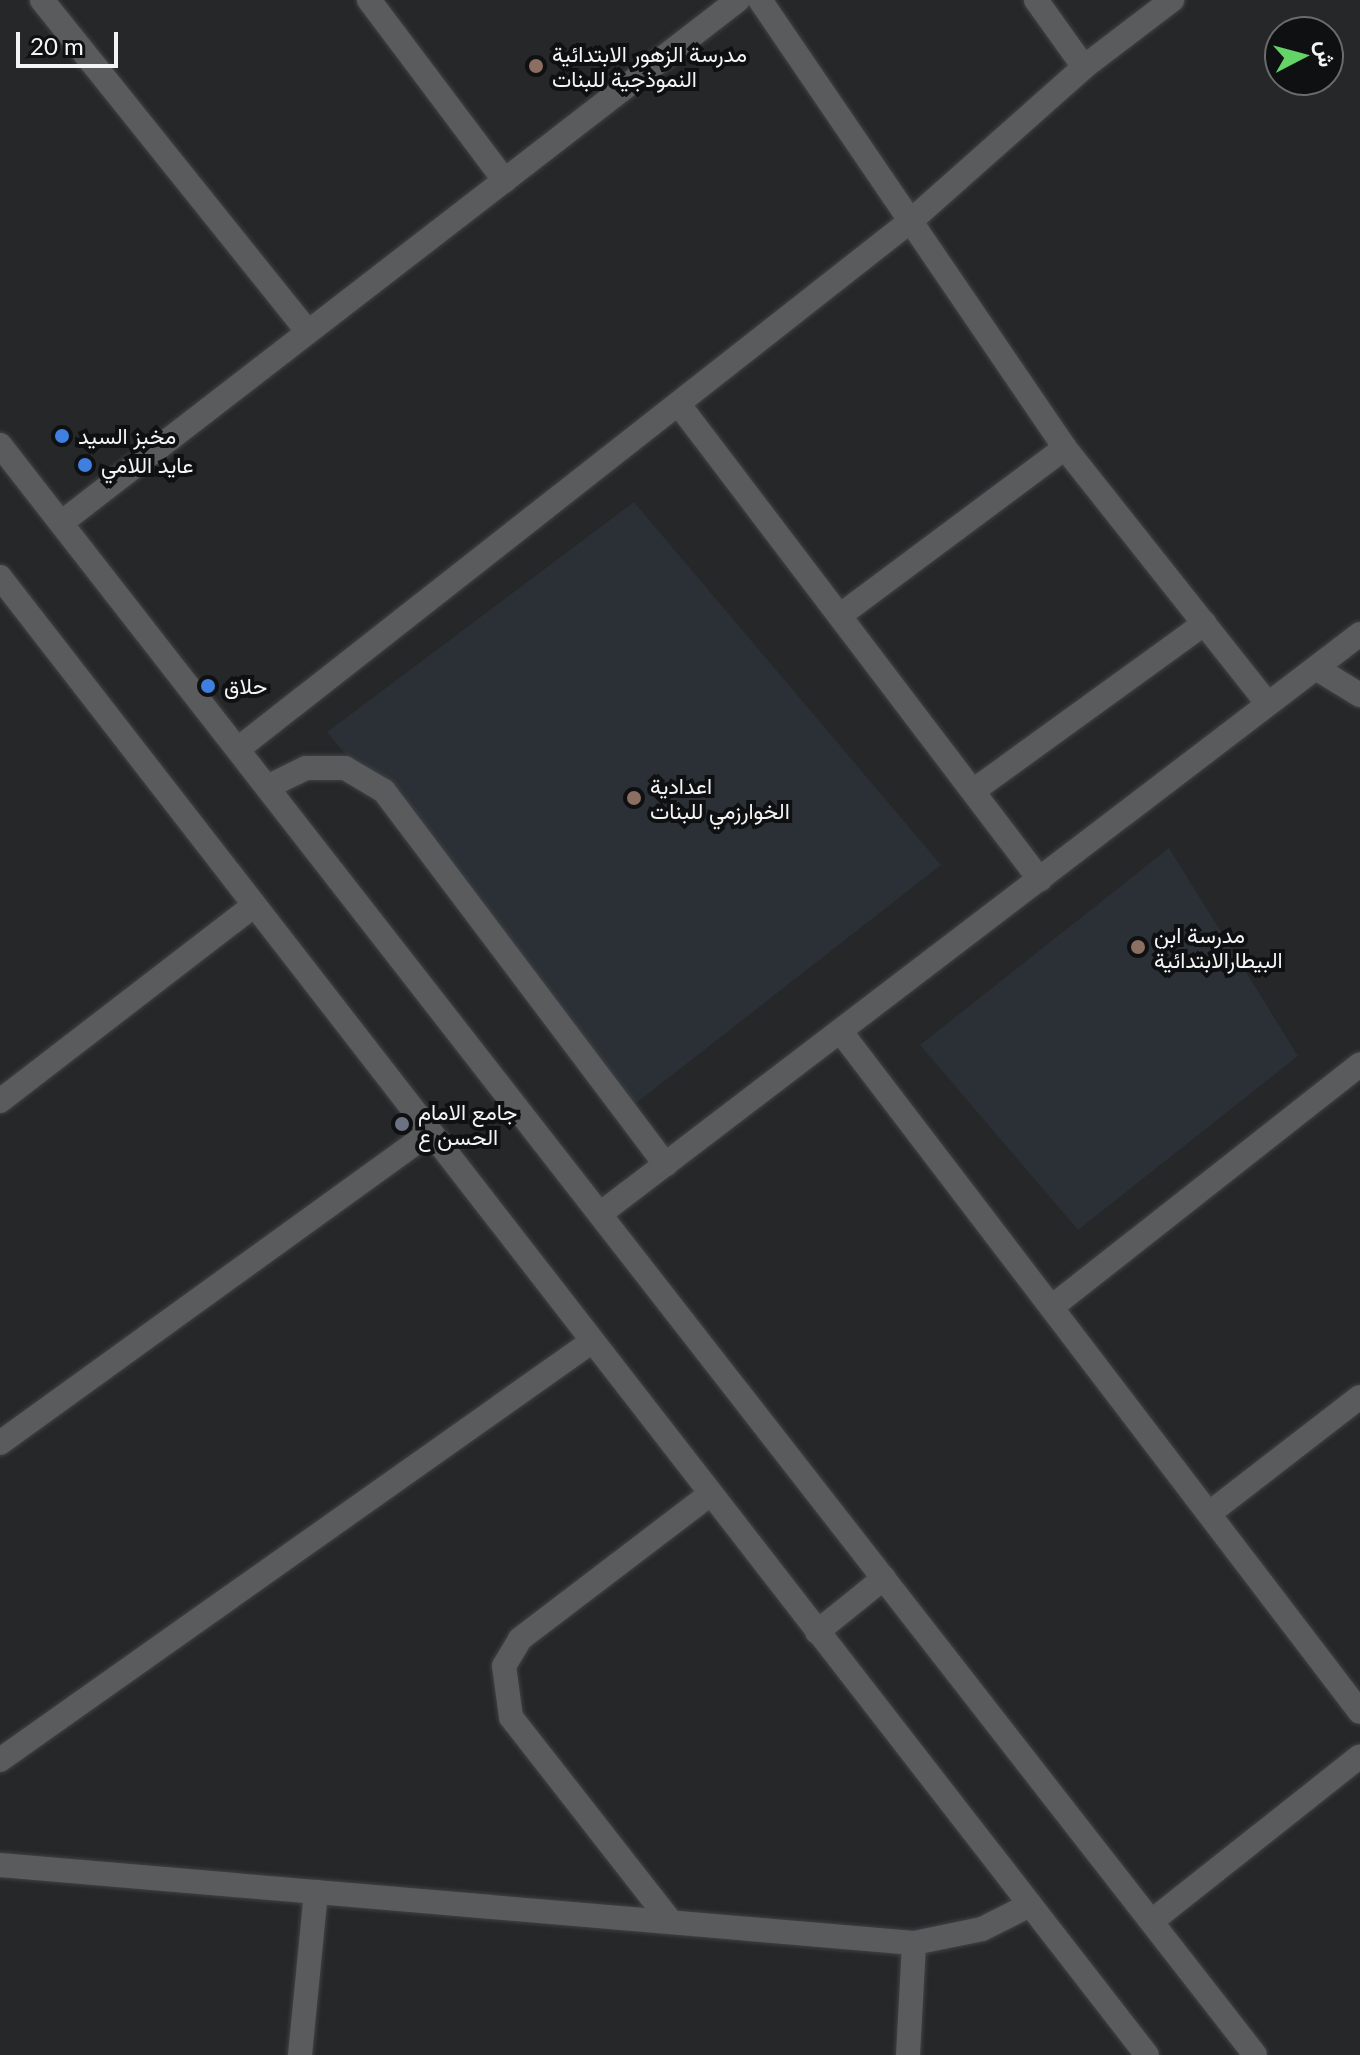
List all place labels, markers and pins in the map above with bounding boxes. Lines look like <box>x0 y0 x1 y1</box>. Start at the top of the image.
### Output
place label: مدرسة الزهور الابتدائية النموذجية للبنات <box>552 40 747 92</box>
marker: مدرسة الزهور الابتدائية النموذجية للبنات <box>527 57 545 75</box>
place label: مخبز السيد <box>78 423 176 449</box>
marker: مخبز السيد <box>53 427 71 445</box>
place label: عايد اللامي <box>101 452 194 478</box>
marker: عايد اللامي <box>76 456 94 474</box>
place label: حلاق <box>224 673 267 699</box>
marker: حلاق <box>199 677 217 695</box>
place label: اعدادية الخوارزمي للبنات <box>650 772 790 824</box>
marker: اعدادية الخوارزمي للبنات <box>625 789 643 807</box>
place label: مدرسة ابن البيطارالابتدائية <box>1154 921 1283 972</box>
marker: مدرسة ابن البيطارالابتدائية <box>1129 938 1147 956</box>
place label: جامع الامام الحسن ع <box>418 1098 517 1150</box>
marker: جامع الامام الحسن ع <box>393 1115 411 1133</box>

